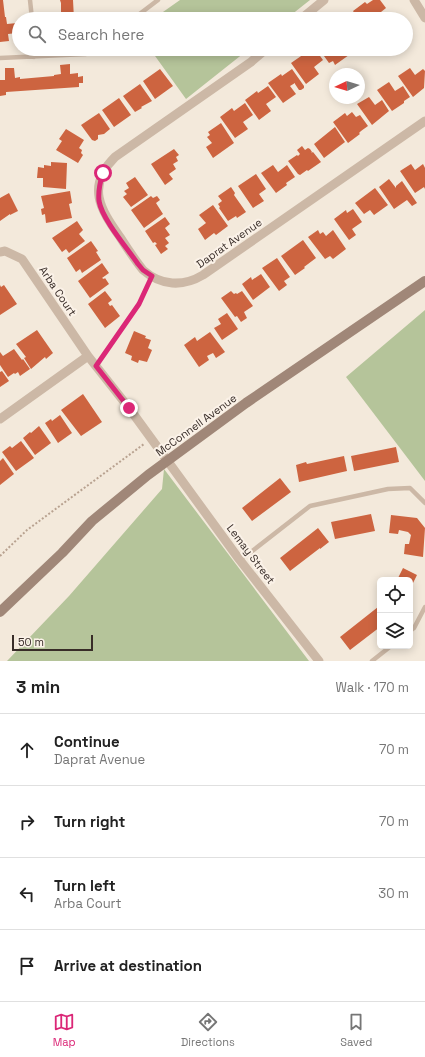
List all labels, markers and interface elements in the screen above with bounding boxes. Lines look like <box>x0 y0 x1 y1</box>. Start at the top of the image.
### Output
search box <box>12 12 413 56</box>
icon: search <box>26 23 48 45</box>
text: Search here <box>58 25 144 44</box>
north arrow <box>329 68 365 104</box>
route start <box>94 164 112 182</box>
street label: Daprat Avenue <box>193 215 265 271</box>
street label: Arba Court <box>36 263 80 319</box>
street label: McConnell Avenue <box>153 391 239 459</box>
route end <box>120 399 138 417</box>
street label: Lemay Street <box>224 521 278 587</box>
map controls <box>377 577 413 649</box>
button: locate <box>377 577 413 613</box>
button: layers <box>377 613 413 649</box>
scale bar <box>12 633 93 652</box>
text: 50 m <box>18 635 44 649</box>
text: 3 min <box>16 676 60 698</box>
text: Walk · 170 m <box>335 679 409 696</box>
text: Continue <box>54 732 120 751</box>
icon: ahead <box>16 739 38 761</box>
text: 70 m <box>379 741 409 758</box>
text: Daprat Avenue <box>54 751 145 768</box>
icon: right <box>16 811 38 833</box>
text: Turn right <box>54 812 125 831</box>
text: 70 m <box>379 813 409 830</box>
text: Turn left <box>54 876 116 895</box>
icon: left <box>16 883 38 905</box>
text: 30 m <box>378 885 409 902</box>
text: Arba Court <box>54 895 122 912</box>
icon: arrive <box>16 955 38 977</box>
text: Arrive at destination <box>54 956 202 975</box>
tab: Map <box>53 1011 76 1049</box>
tab: Directions <box>181 1011 235 1049</box>
tab: Saved <box>340 1011 372 1049</box>

